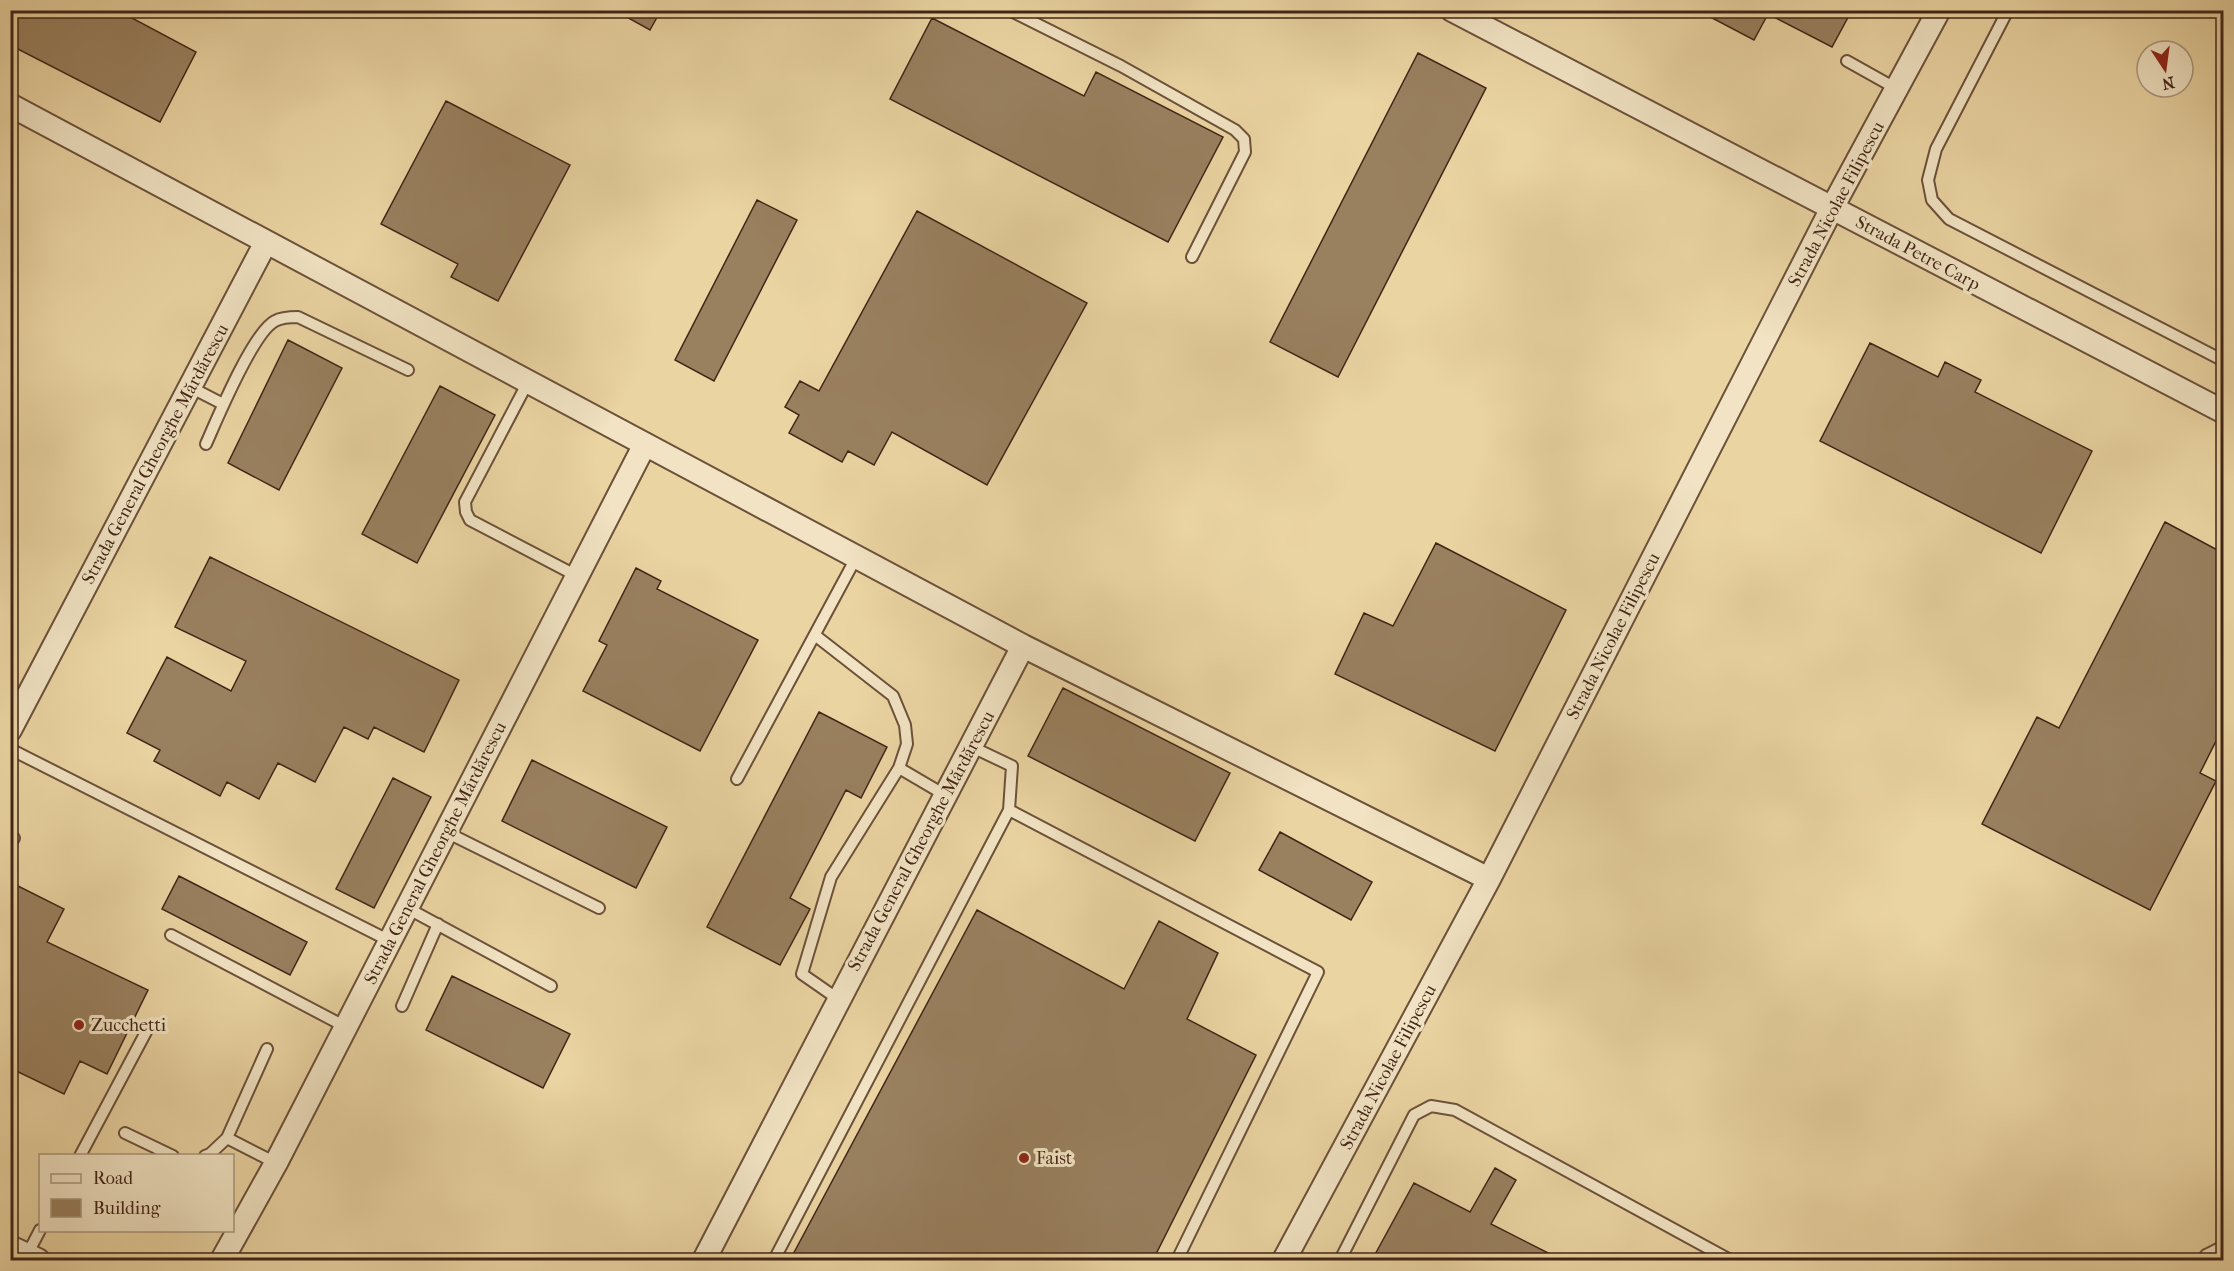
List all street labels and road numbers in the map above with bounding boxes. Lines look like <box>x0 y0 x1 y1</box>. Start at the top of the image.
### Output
street label: Strada Nicolae Filipescu <box>1784 118 1889 290</box>
street label: Strada Petre Carp <box>1852 212 1984 295</box>
street label: Strada General Gheorghe Mărdărescu <box>78 321 233 588</box>
street label: Strada Nicolae Filipescu <box>1562 549 1665 723</box>
street label: Strada General Gheorghe Mărdărescu <box>844 708 999 975</box>
street label: Strada General Gheorghe Mărdărescu <box>360 719 511 988</box>
street label: Strada Nicolae Filipescu <box>1336 981 1441 1153</box>

